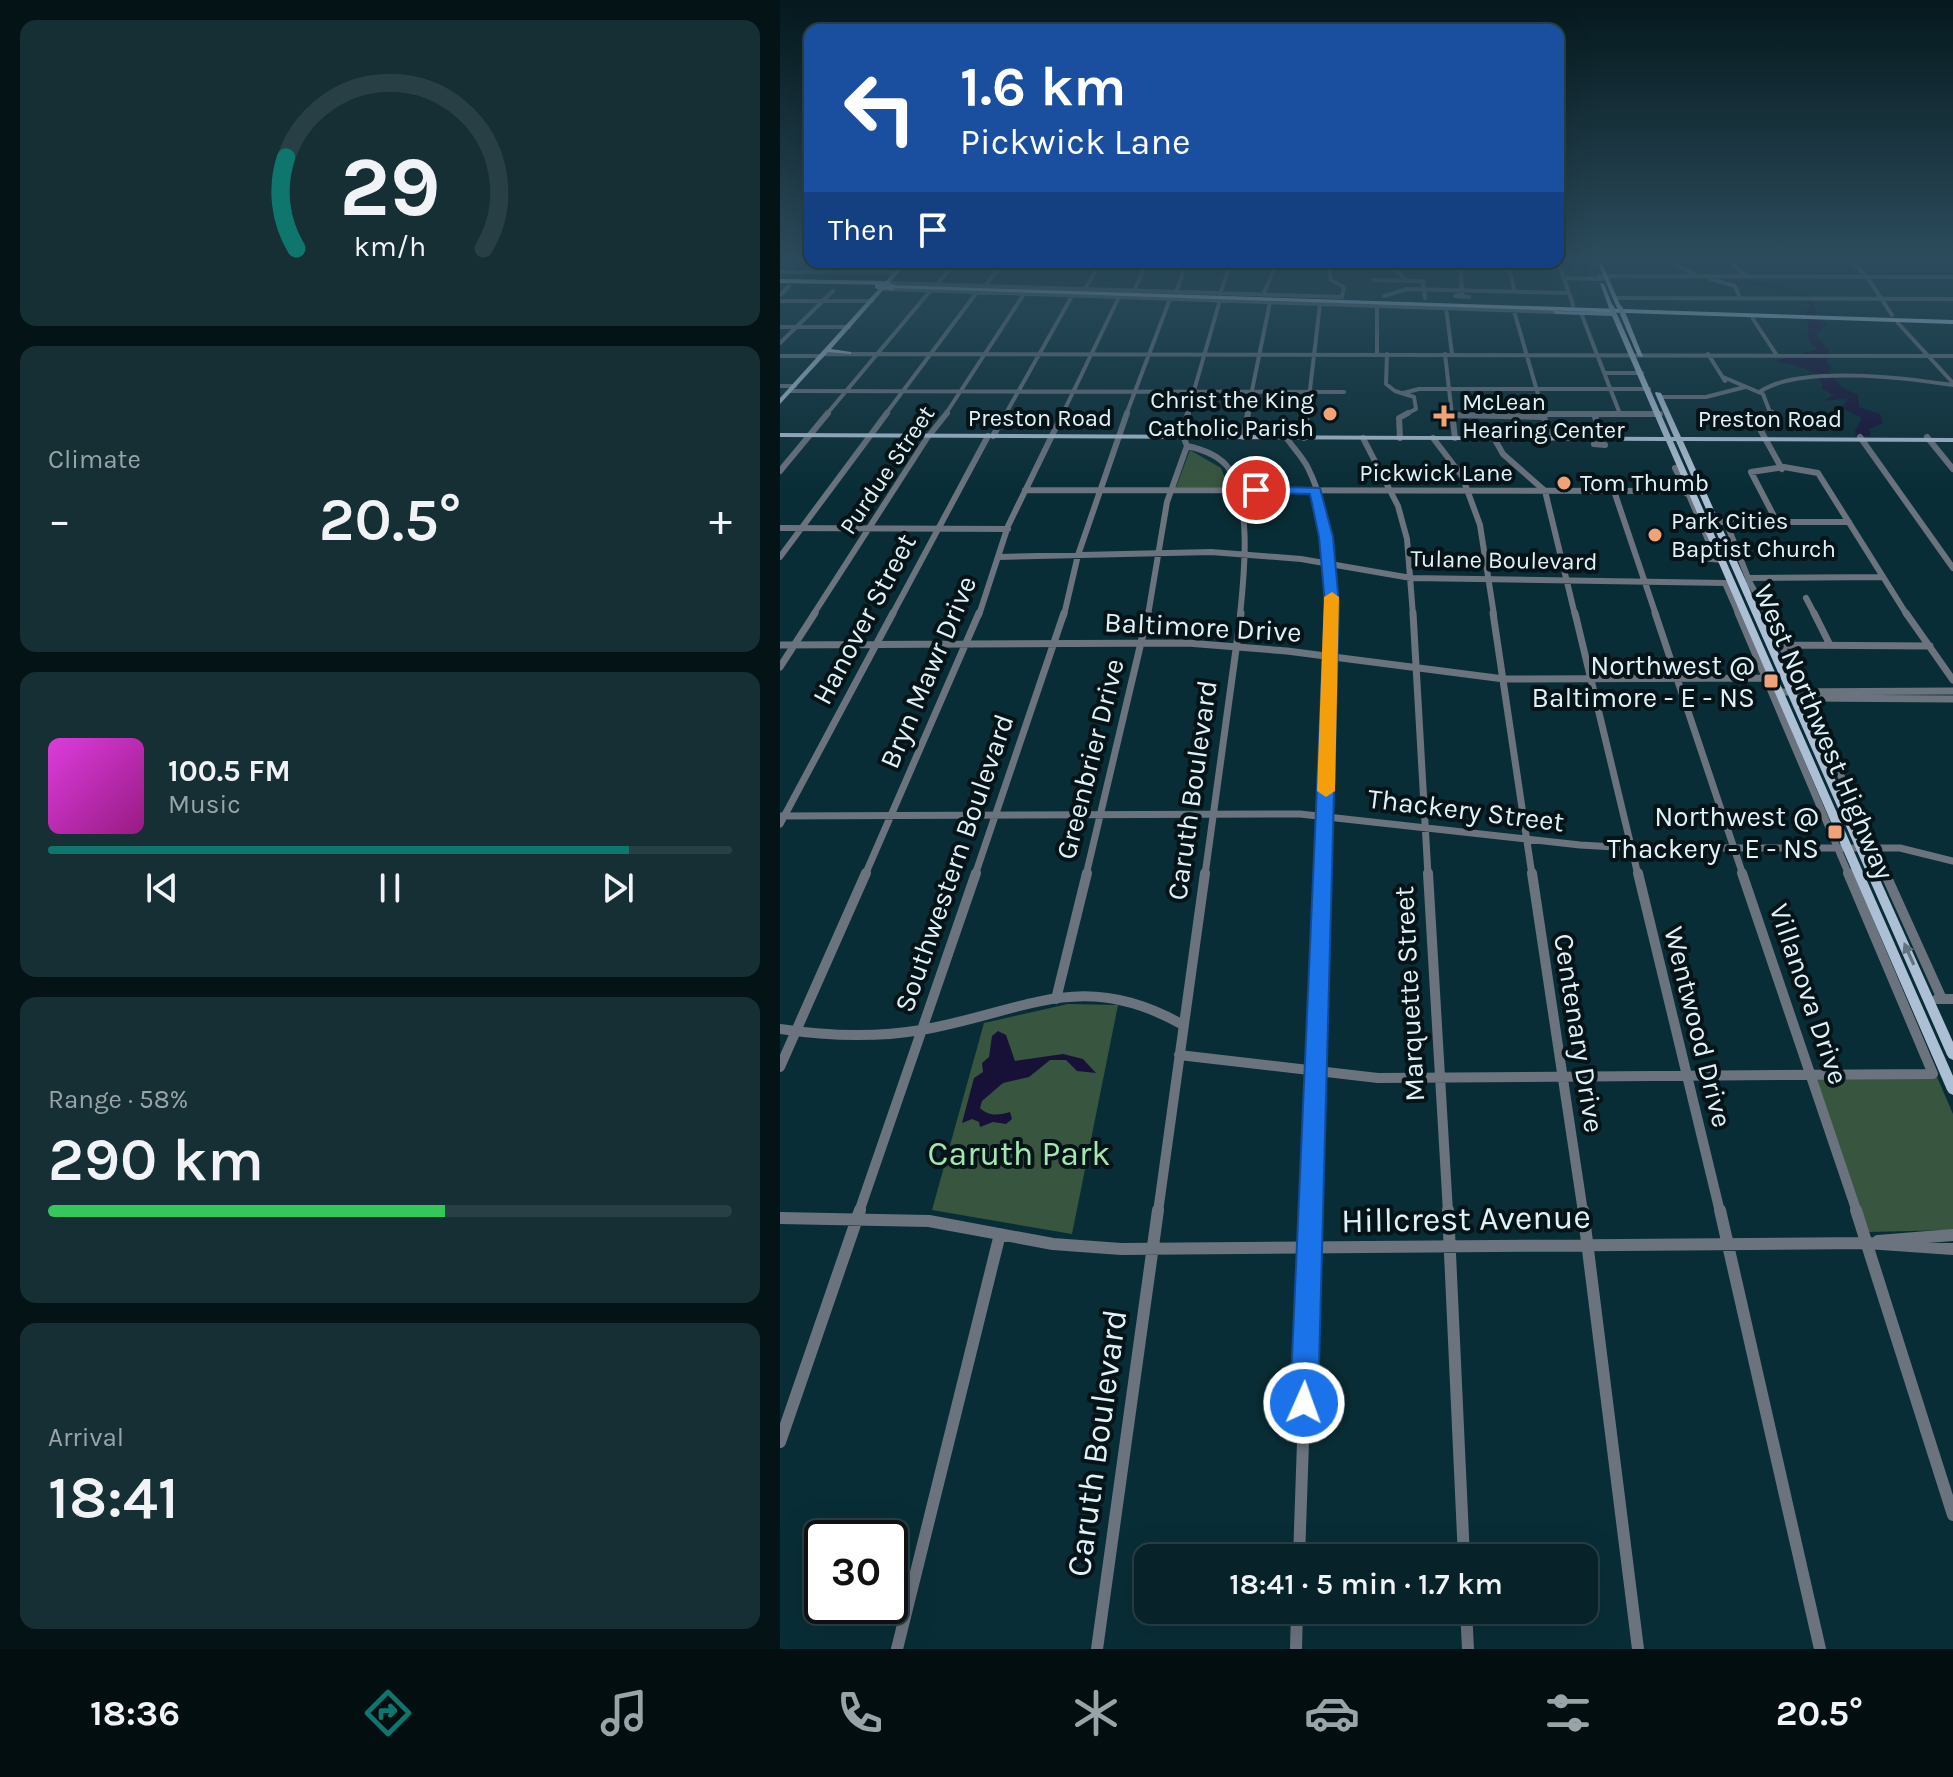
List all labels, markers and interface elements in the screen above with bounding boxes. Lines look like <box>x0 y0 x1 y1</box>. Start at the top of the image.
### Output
text: 1.6 km <box>960 54 1126 119</box>
icon: left <box>828 56 932 160</box>
text: Pickwick Lane <box>960 121 1191 163</box>
text: 29 <box>339 138 441 235</box>
icon: arrive <box>911 208 955 252</box>
text: Then <box>828 212 895 248</box>
text: km/h <box>354 230 426 263</box>
place label: Christ the King Catholic Parish <box>1148 386 1314 442</box>
place label: McLean Hearing Center <box>1462 388 1625 444</box>
street label: Purdue Street <box>834 400 940 540</box>
street label: Preston Road <box>968 404 1112 432</box>
marker: Christ the King Catholic Parish <box>1321 405 1339 423</box>
marker: McLean Hearing Center <box>1433 405 1455 427</box>
street label: Preston Road <box>1698 405 1842 433</box>
text: Climate <box>48 444 141 475</box>
pin <box>1222 456 1290 524</box>
street label: Pickwick Lane <box>1359 459 1513 487</box>
icon: arrive <box>1234 468 1278 512</box>
place label: Tom Thumb <box>1580 469 1709 497</box>
marker: Tom Thumb <box>1555 474 1573 492</box>
text: 20.5° <box>319 485 461 555</box>
text: − <box>48 495 71 546</box>
text: + <box>709 495 732 546</box>
place label: Park Cities Baptist Church <box>1671 507 1836 563</box>
marker: Park Cities Baptist Church <box>1646 526 1664 544</box>
street label: Hanover Street <box>805 528 923 710</box>
street label: Tulane Boulevard <box>1410 544 1598 576</box>
street label: Bryn Mawr Drive <box>873 571 983 773</box>
street label: West Northwest Highway <box>1747 579 1901 885</box>
street label: Baltimore Drive <box>1103 605 1303 649</box>
place label: Northwest @ Baltimore - E - NS <box>1532 649 1755 714</box>
street label: Greenbrier Drive <box>1049 655 1131 863</box>
marker: Northwest @ Baltimore - E - NS <box>1762 672 1780 690</box>
street label: Caruth Boulevard <box>1160 678 1224 902</box>
street label: Southwestern Boulevard <box>888 710 1020 1016</box>
text: 100.5 FM <box>168 753 291 789</box>
street label: Thackery Street <box>1366 782 1566 838</box>
text: Music <box>168 789 241 820</box>
place label: Northwest @ Thackery - E - NS <box>1607 800 1819 865</box>
marker: Northwest @ Thackery - E - NS <box>1826 823 1844 841</box>
icon: previous <box>140 866 184 910</box>
icon: pause <box>368 866 412 910</box>
icon: next <box>596 866 640 910</box>
street label: Marquette Street <box>1387 885 1431 1103</box>
street label: Villanova Drive <box>1763 899 1855 1089</box>
street label: Wentwood Drive <box>1657 923 1739 1131</box>
street label: Centenary Drive <box>1547 931 1611 1135</box>
one-way arrow <box>1902 943 1915 966</box>
text: Range · 58% <box>48 1084 188 1115</box>
text: 290 km <box>48 1125 264 1195</box>
park label: Caruth Park <box>928 1134 1110 1174</box>
street label: Hillcrest Avenue <box>1341 1197 1591 1241</box>
street label: Caruth Boulevard <box>1058 1307 1136 1579</box>
position arrow <box>1262 1361 1346 1445</box>
text: Arrival <box>48 1422 124 1453</box>
text: 18:41 <box>48 1463 179 1533</box>
speed limit sign: 30 <box>804 1520 908 1624</box>
text: 18:41 · 5 min · 1.7 km <box>1229 1566 1503 1602</box>
icon: directions <box>360 1685 416 1741</box>
icon: music <box>596 1685 652 1741</box>
icon: phone <box>832 1685 888 1741</box>
icon: climate <box>1068 1685 1124 1741</box>
icon: car <box>1304 1685 1360 1741</box>
icon: filters <box>1540 1685 1596 1741</box>
text: 18:36 <box>90 1692 180 1734</box>
text: 20.5° <box>1776 1692 1863 1734</box>

